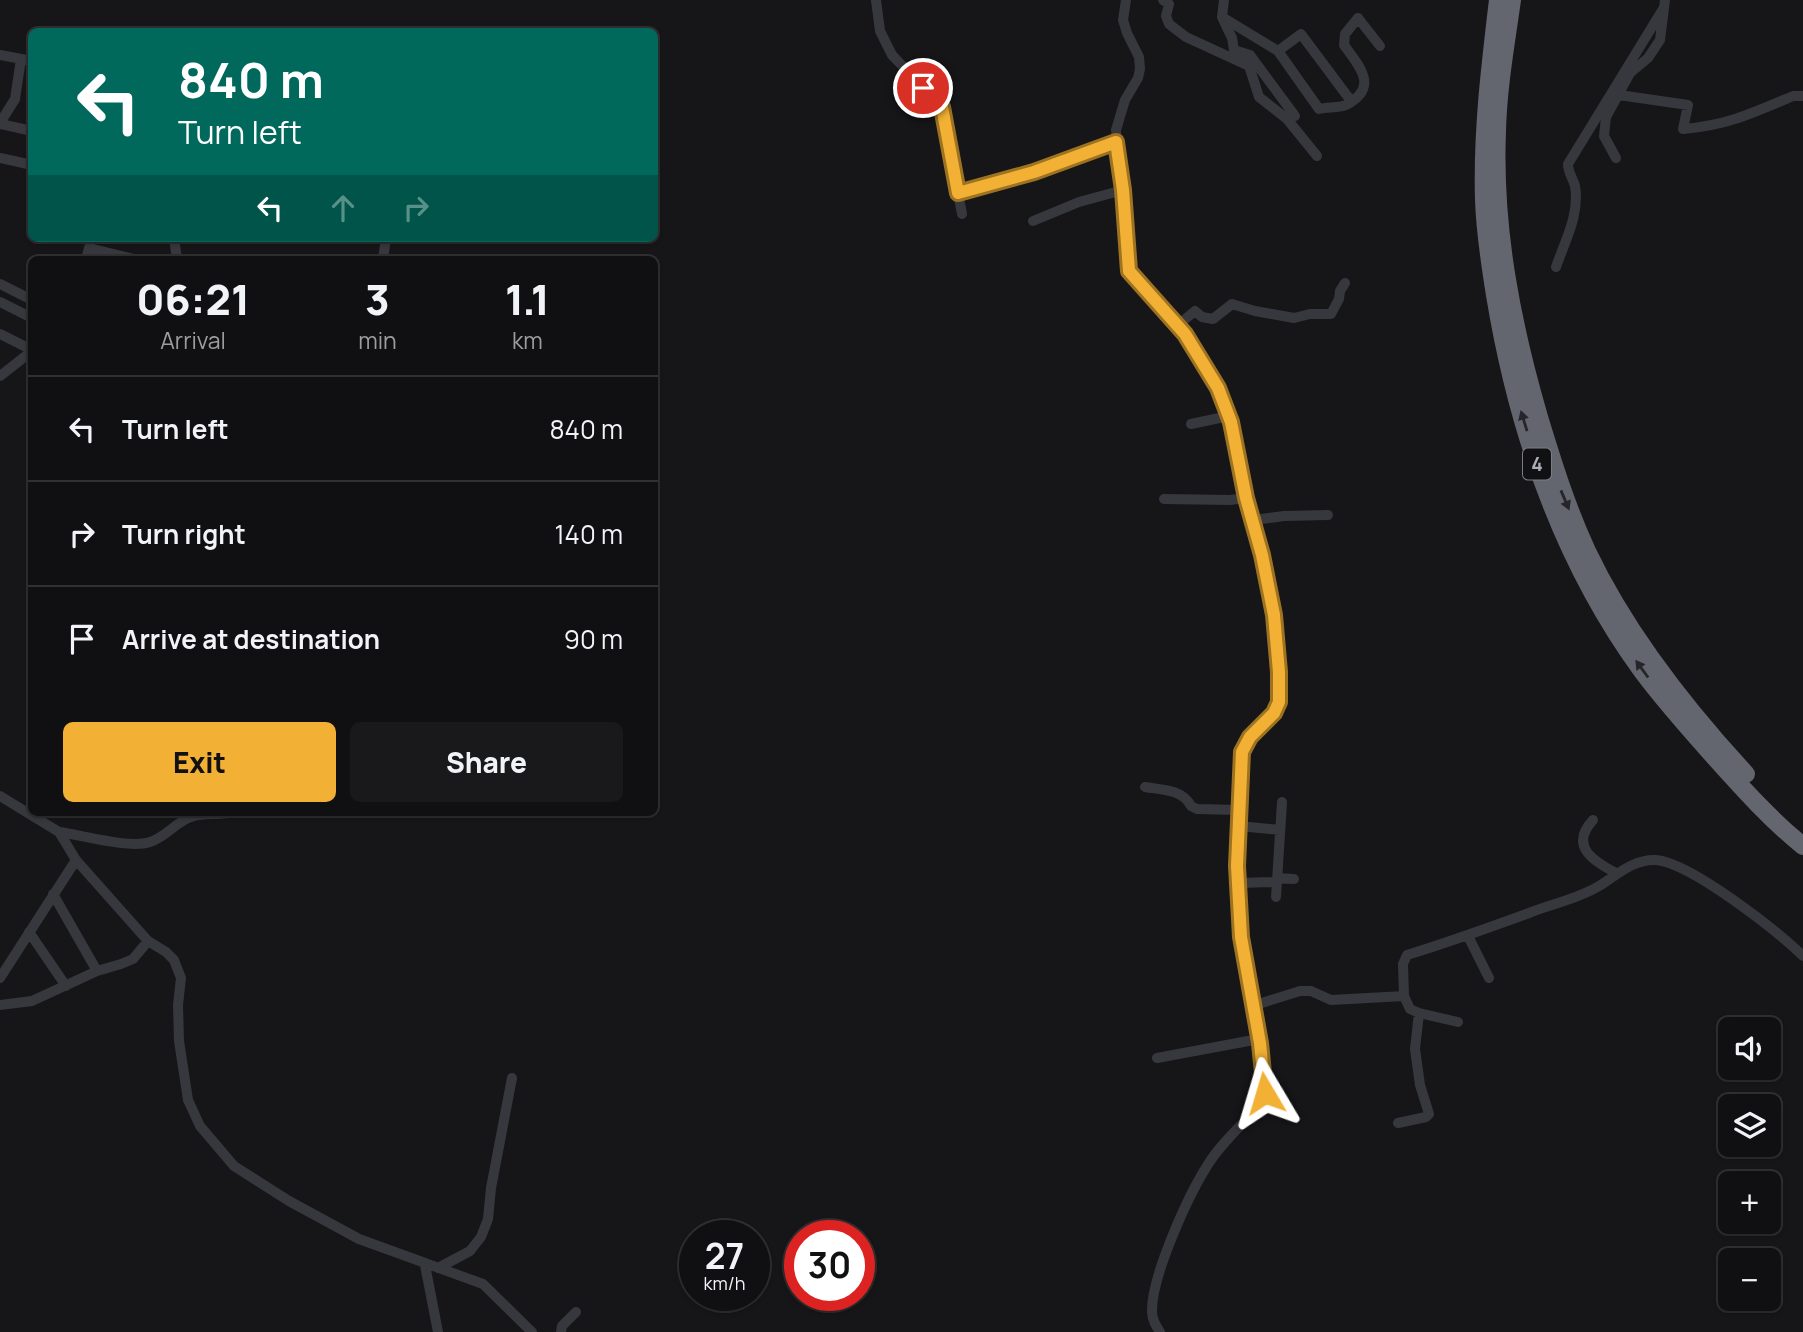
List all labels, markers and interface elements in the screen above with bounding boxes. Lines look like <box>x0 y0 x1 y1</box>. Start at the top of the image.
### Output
text: 840 m <box>178 46 324 113</box>
icon: left <box>63 56 154 147</box>
pin <box>893 58 953 118</box>
icon: arrive <box>904 69 942 107</box>
text: Turn left <box>178 110 302 154</box>
icon: left <box>251 189 289 227</box>
icon: ahead <box>324 189 362 227</box>
icon: right <box>397 189 435 227</box>
text: 06:21 <box>136 270 250 328</box>
text: 3 <box>365 270 390 328</box>
text: 1.1 <box>505 270 550 328</box>
text: Arrival <box>160 324 226 356</box>
text: min <box>358 324 397 356</box>
text: km <box>512 324 543 356</box>
icon: left <box>63 410 101 448</box>
one-way arrow <box>1519 410 1529 431</box>
text: Turn left <box>122 411 229 447</box>
text: 840 m <box>549 411 623 447</box>
road number: 4 <box>1523 449 1551 480</box>
one-way arrow <box>1560 489 1571 510</box>
icon: right <box>63 515 101 553</box>
text: Turn right <box>122 516 246 552</box>
text: 140 m <box>554 516 623 552</box>
icon: arrive <box>63 620 101 658</box>
text: Arrive at destination <box>122 621 380 657</box>
text: 90 m <box>564 621 623 657</box>
one-way arrow <box>1635 660 1649 678</box>
button: Exit <box>63 722 336 802</box>
button: Share <box>350 722 623 802</box>
map controls <box>1718 1017 1781 1311</box>
button: sound <box>1718 1017 1781 1080</box>
position arrow <box>1228 1056 1302 1130</box>
button: layers <box>1718 1094 1781 1157</box>
button: + <box>1718 1171 1781 1234</box>
speed limit sign: 30 <box>784 1220 875 1311</box>
text: 27 <box>705 1232 744 1280</box>
button: − <box>1718 1248 1781 1311</box>
text: km/h <box>704 1271 745 1295</box>

